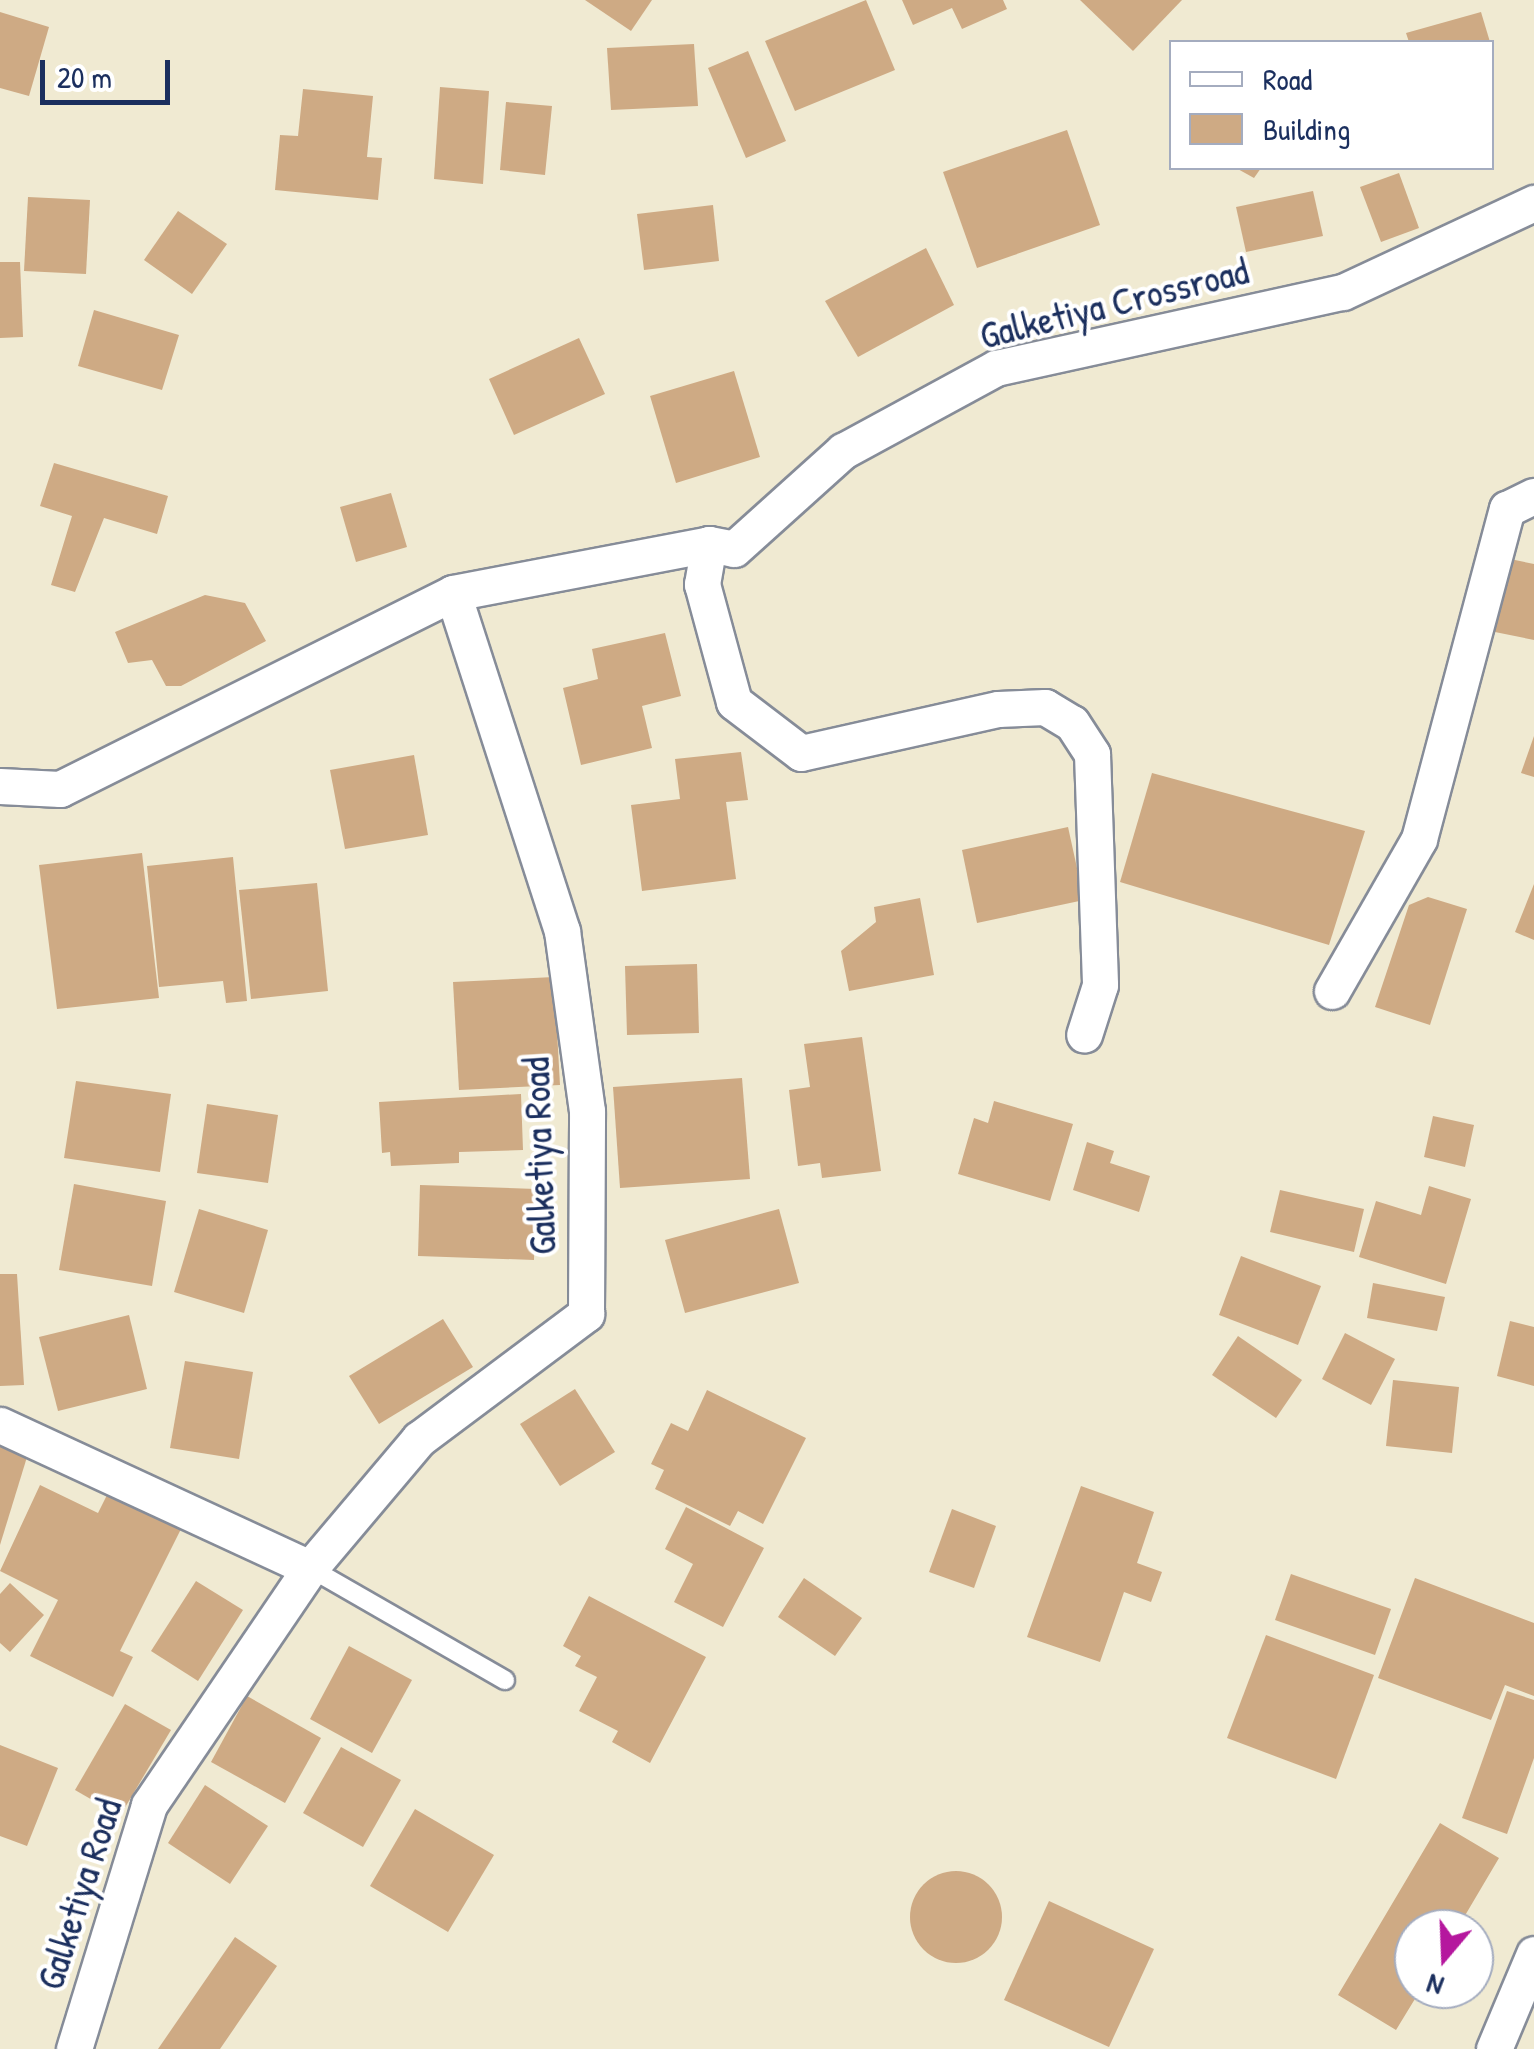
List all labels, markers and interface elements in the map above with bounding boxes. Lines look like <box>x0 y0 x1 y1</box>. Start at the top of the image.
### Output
scale bar <box>45 40 175 102</box>
legend <box>1169 40 1494 170</box>
text: 20 m <box>57 57 112 97</box>
text: Road <box>1263 59 1312 99</box>
text: Building <box>1263 109 1350 149</box>
street label: Galketiya Crossroad <box>975 248 1253 358</box>
street label: Galketiya Road <box>513 1056 565 1256</box>
street label: Galketiya Road <box>27 1793 131 1995</box>
north arrow <box>1394 1909 1494 2009</box>
text: N <box>1422 1965 1448 2006</box>

